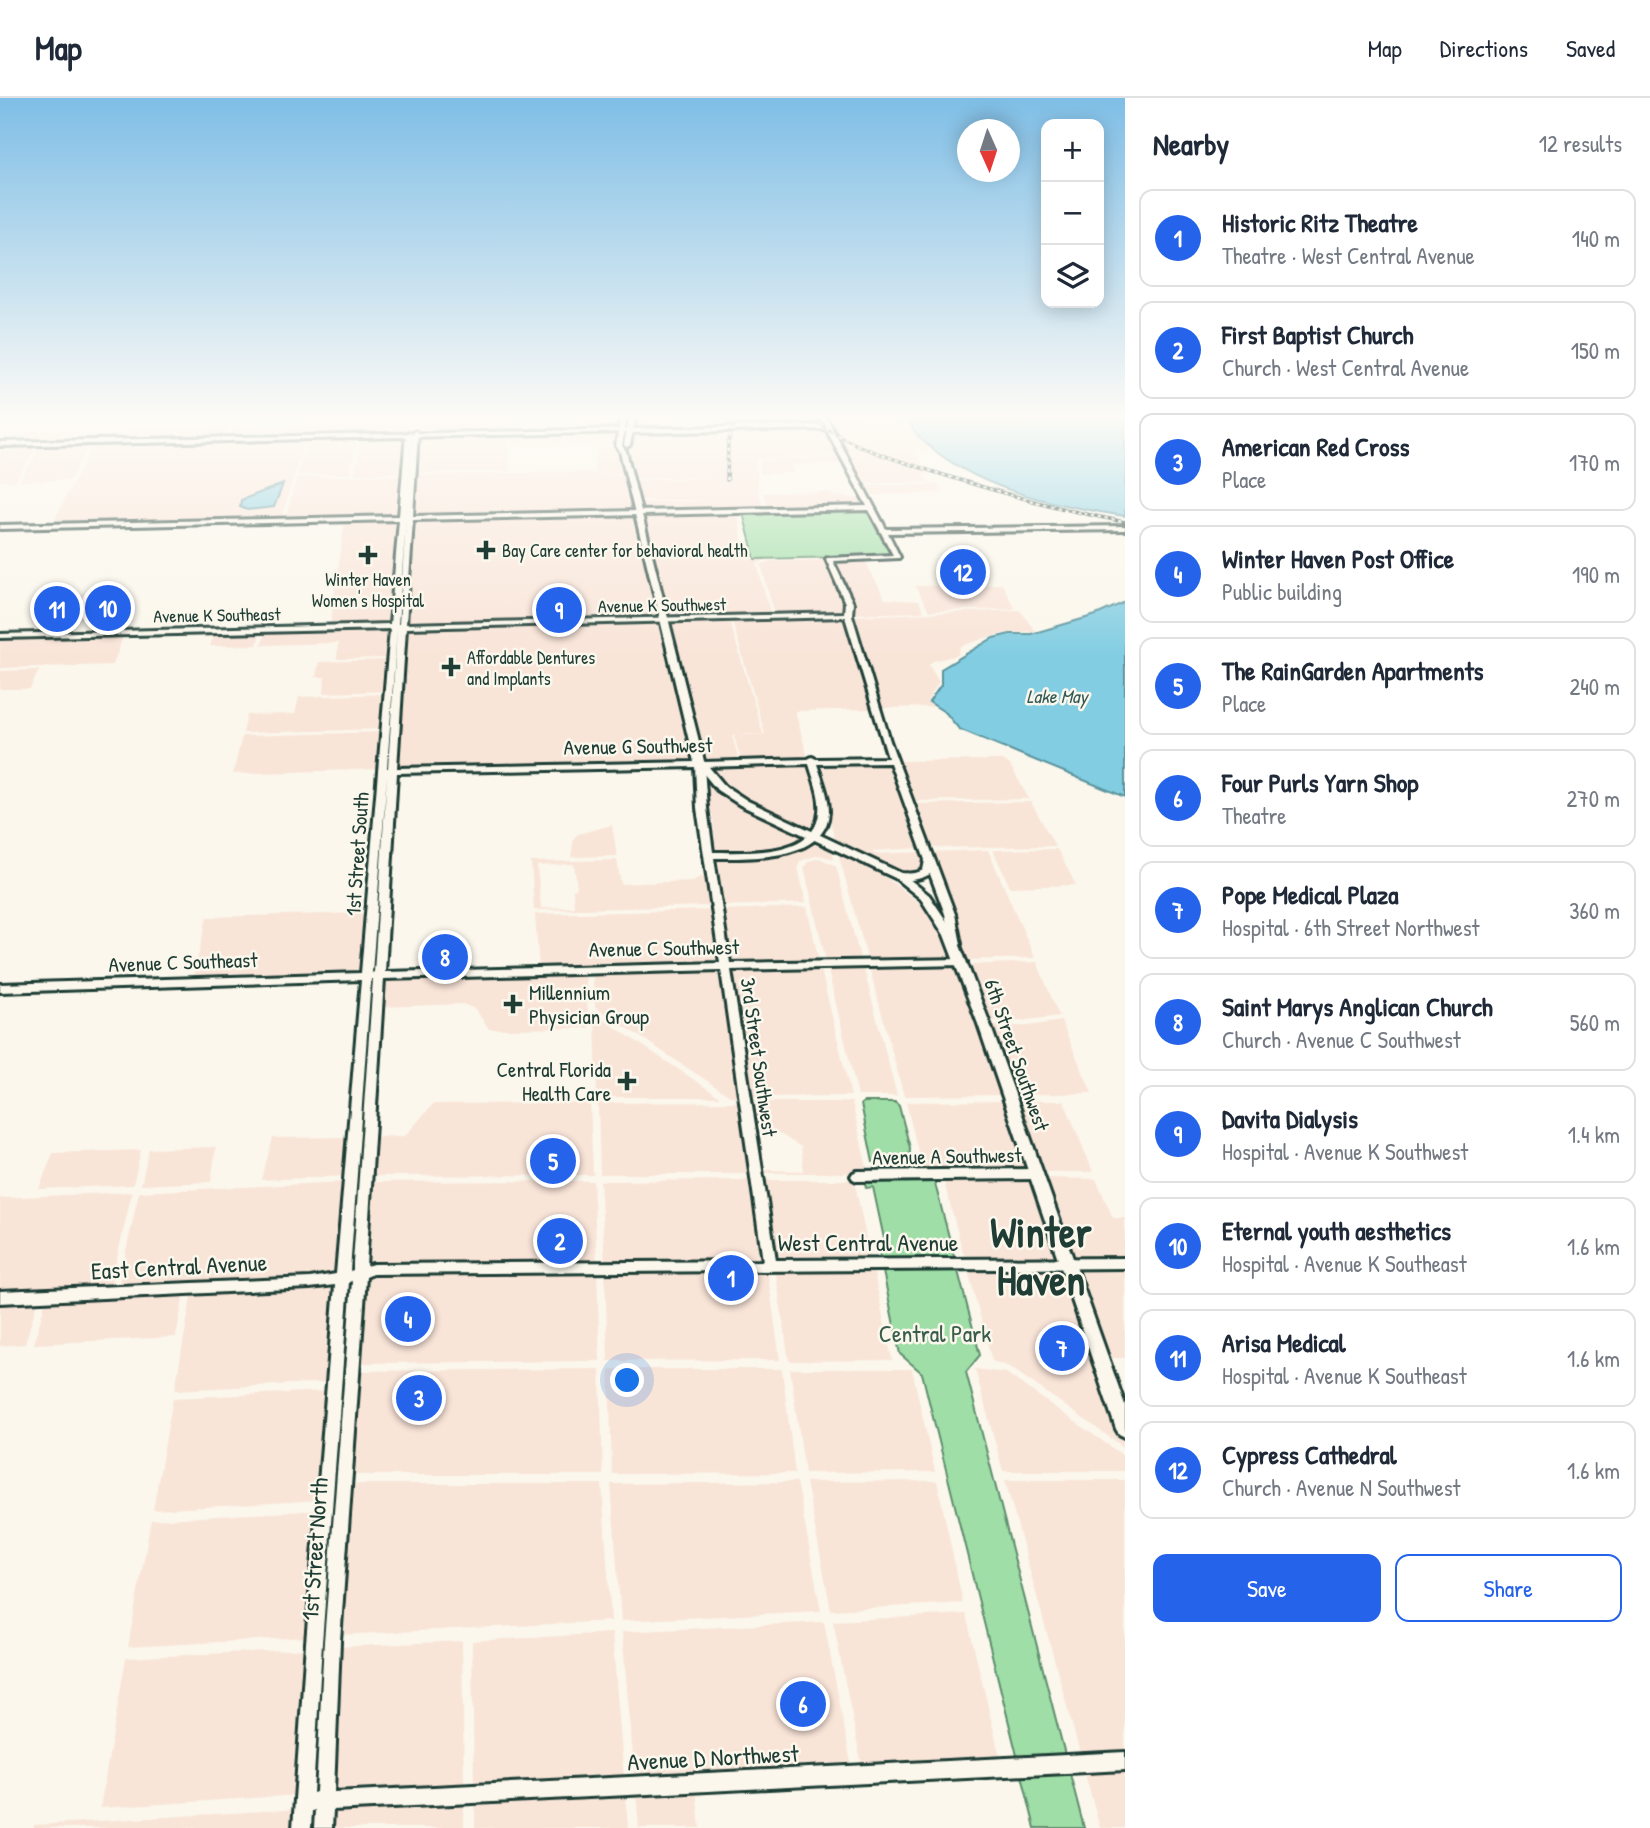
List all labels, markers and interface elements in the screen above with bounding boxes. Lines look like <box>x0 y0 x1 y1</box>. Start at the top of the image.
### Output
text: Map <box>35 26 82 70</box>
text: Map <box>1368 32 1402 64</box>
text: Directions <box>1440 32 1528 64</box>
text: Saved <box>1566 32 1615 64</box>
north arrow <box>957 119 1020 182</box>
map controls <box>1041 119 1104 308</box>
button: + <box>1041 119 1104 182</box>
text: Nearby <box>1153 124 1229 164</box>
text: 12 results <box>1539 128 1622 159</box>
button: − <box>1041 182 1104 245</box>
text: Historic Ritz Theatre <box>1222 205 1418 240</box>
text: 1 <box>1174 223 1182 254</box>
text: 140 m <box>1572 223 1620 254</box>
text: Theatre · West Central Avenue <box>1222 240 1475 271</box>
button: layers <box>1041 245 1104 308</box>
text: First Baptist Church <box>1222 317 1413 352</box>
text: 2 <box>1173 335 1183 366</box>
text: 150 m <box>1571 335 1620 366</box>
text: Church · West Central Avenue <box>1222 352 1469 383</box>
text: American Red Cross <box>1222 429 1410 464</box>
text: 3 <box>1173 447 1183 478</box>
text: 170 m <box>1569 447 1620 478</box>
text: Place <box>1222 464 1266 495</box>
place label: Bay Care center for behavioral health <box>502 538 748 563</box>
marker: Bay Care center for behavioral health <box>476 540 496 560</box>
text: Winter Haven Post Office <box>1222 541 1454 576</box>
marker: Winter Haven Women's Hospital <box>358 545 378 565</box>
pin: 12 <box>940 546 986 598</box>
text: 4 <box>1174 559 1182 590</box>
text: 190 m <box>1572 559 1620 590</box>
place label: Winter Haven Women's Hospital <box>312 567 424 613</box>
text: Public building <box>1222 576 1342 607</box>
pin: 10 <box>85 582 131 634</box>
pin: 11 <box>34 583 80 635</box>
pin: 9 <box>536 584 582 636</box>
street label: Avenue K Southwest <box>598 591 727 619</box>
street label: Avenue K Southeast <box>153 601 282 629</box>
place label: Affordable Dentures and Implants <box>467 645 595 691</box>
text: The RainGarden Apartments <box>1222 653 1484 688</box>
marker: Affordable Dentures and Implants <box>441 657 461 677</box>
text: 5 <box>1173 671 1183 702</box>
text: 240 m <box>1569 671 1620 702</box>
water label: Lake May <box>1026 683 1090 709</box>
text: Place <box>1222 688 1266 719</box>
street label: Avenue G Southwest <box>563 730 713 762</box>
text: Four Purls Yarn Shop <box>1222 765 1418 800</box>
text: 6 <box>1173 783 1183 814</box>
text: 270 m <box>1567 783 1620 814</box>
street label: 1st Street South <box>338 791 376 917</box>
text: Theatre <box>1222 800 1287 831</box>
text: Pope Medical Plaza <box>1222 877 1398 912</box>
text: 7 <box>1172 895 1184 926</box>
text: 360 m <box>1569 895 1620 926</box>
text: Hospital · 6th Street Northwest <box>1222 912 1480 943</box>
pin: 8 <box>422 931 468 983</box>
street label: Avenue C Southwest <box>589 932 740 964</box>
street label: Avenue C Southeast <box>108 945 259 979</box>
street label: 6th Street Southwest <box>977 975 1057 1136</box>
street label: 3rd Street Southwest <box>733 976 785 1139</box>
place label: Millennium Physician Group <box>529 978 649 1031</box>
text: Saint Marys Anglican Church <box>1222 989 1493 1024</box>
marker: Millennium Physician Group <box>503 994 523 1014</box>
text: 8 <box>1173 1007 1183 1038</box>
text: 560 m <box>1570 1007 1620 1038</box>
text: Church · Avenue C Southwest <box>1222 1024 1461 1055</box>
place label: Central Florida Health Care <box>497 1055 611 1108</box>
marker: Central Florida Health Care <box>617 1071 637 1091</box>
text: Davita Dialysis <box>1222 1101 1358 1136</box>
text: 9 <box>1174 1119 1182 1150</box>
text: 1.4 km <box>1568 1119 1620 1150</box>
pin: 5 <box>530 1135 576 1187</box>
text: Hospital · Avenue K Southwest <box>1222 1136 1468 1167</box>
street label: Avenue A Southwest <box>872 1140 1023 1172</box>
district label: Winter Haven <box>990 1203 1093 1308</box>
text: Eternal youth aesthetics <box>1222 1213 1451 1248</box>
pin: 2 <box>537 1215 583 1267</box>
street label: West Central Avenue <box>778 1226 959 1258</box>
text: 10 <box>1169 1231 1187 1262</box>
text: 1.6 km <box>1567 1231 1620 1262</box>
street label: East Central Avenue <box>90 1245 268 1287</box>
text: Hospital · Avenue K Southeast <box>1222 1248 1467 1279</box>
pin: 1 <box>708 1252 754 1304</box>
pin: 4 <box>385 1293 431 1345</box>
park label: Central Park <box>879 1317 991 1349</box>
pin: 7 <box>1039 1322 1085 1374</box>
text: Arisa Medical <box>1222 1325 1346 1360</box>
text: 11 <box>1170 1343 1186 1374</box>
text: 1.6 km <box>1567 1343 1620 1374</box>
text: Hospital · Avenue K Southeast <box>1222 1360 1467 1391</box>
your location <box>610 1363 644 1397</box>
pin: 3 <box>396 1372 442 1424</box>
text: Cypress Cathedral <box>1222 1437 1397 1472</box>
text: 12 <box>1168 1455 1188 1486</box>
text: 1.6 km <box>1567 1455 1620 1486</box>
text: Church · Avenue N Southwest <box>1222 1472 1460 1503</box>
street label: 1st Street North <box>293 1476 335 1622</box>
button: Save <box>1153 1554 1381 1622</box>
button: Share <box>1395 1554 1622 1622</box>
pin: 6 <box>780 1678 826 1730</box>
street label: Avenue D Northwest <box>627 1736 800 1777</box>

